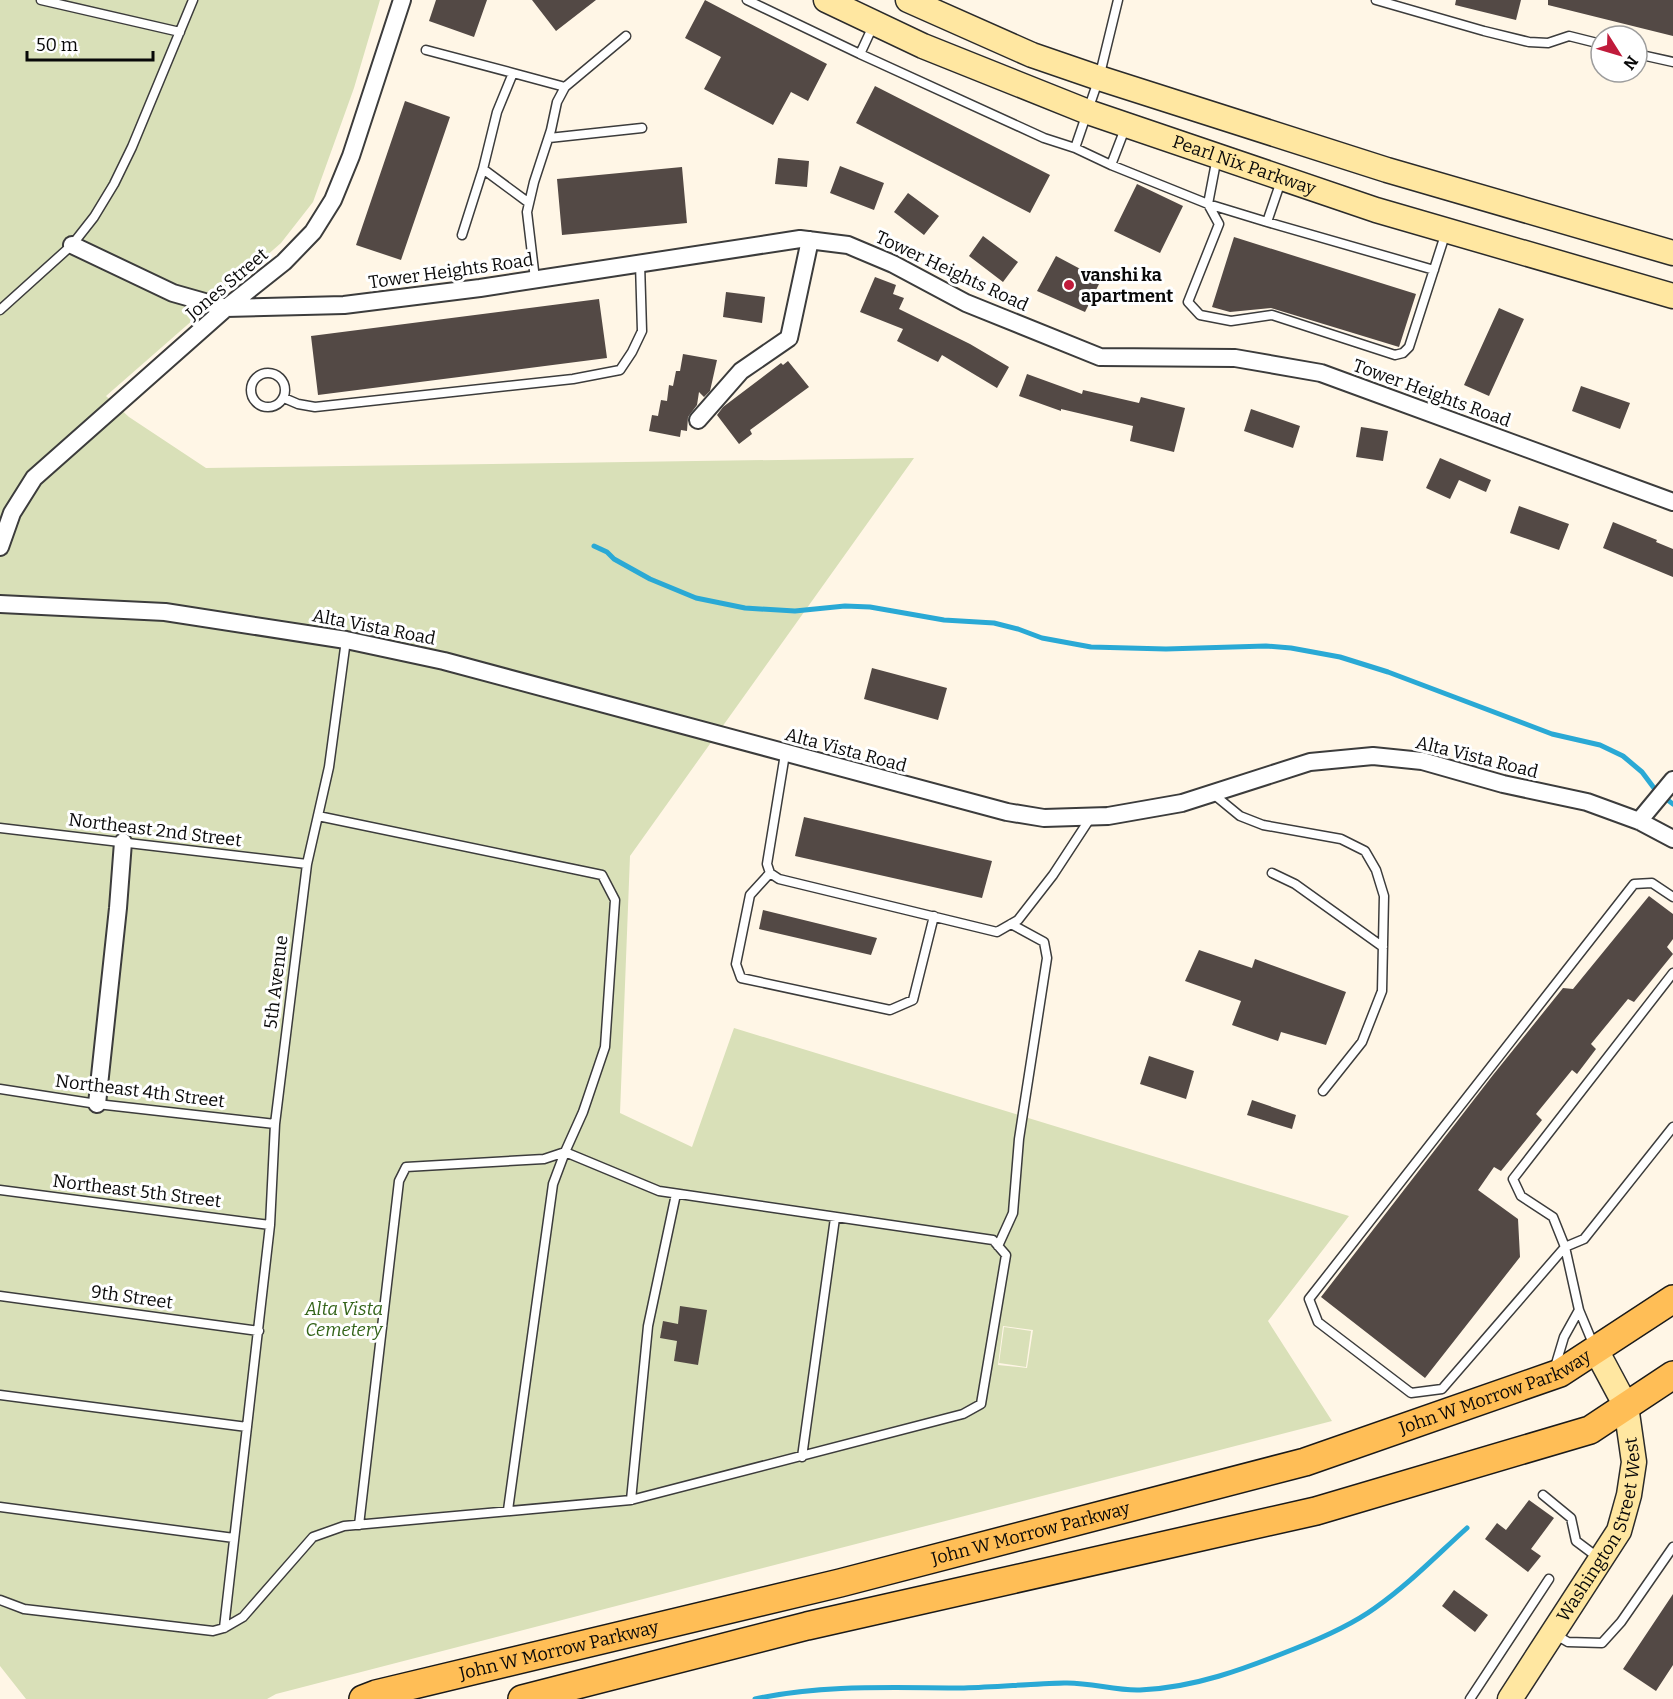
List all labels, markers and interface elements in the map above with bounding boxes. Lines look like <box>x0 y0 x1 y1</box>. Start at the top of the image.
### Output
scale bar <box>27 24 153 62</box>
north arrow <box>1589 24 1649 84</box>
text: 50 m <box>36 34 78 56</box>
text: N <box>1619 52 1642 73</box>
street label: Pearl Nix Parkway <box>1170 131 1319 200</box>
street label: Tower Heights Road <box>872 226 1032 316</box>
street label: Jones Street <box>181 243 273 325</box>
street label: Tower Heights Road <box>367 248 535 293</box>
place label: vanshi ka apartment <box>1080 264 1173 307</box>
marker: vanshi ka apartment <box>1062 278 1076 292</box>
street label: Tower Heights Road <box>1350 354 1514 432</box>
street label: Alta Vista Road <box>310 604 438 650</box>
street label: Alta Vista Road <box>783 723 910 777</box>
street label: Alta Vista Road <box>1414 731 1541 783</box>
street label: Northeast 2nd Street <box>67 808 243 852</box>
street label: 5th Avenue <box>259 934 293 1030</box>
street label: Northeast 4th Street <box>54 1070 227 1112</box>
street label: Northeast 5th Street <box>51 1170 223 1212</box>
street label: 9th Street <box>90 1280 175 1314</box>
park label: Alta Vista Cemetery <box>304 1298 383 1341</box>
street label: John W Morrow Parkway <box>1395 1345 1595 1440</box>
street label: Washington Street West <box>1552 1435 1645 1626</box>
street label: John W Morrow Parkway <box>928 1497 1133 1570</box>
street label: John W Morrow Parkway <box>456 1616 661 1685</box>

